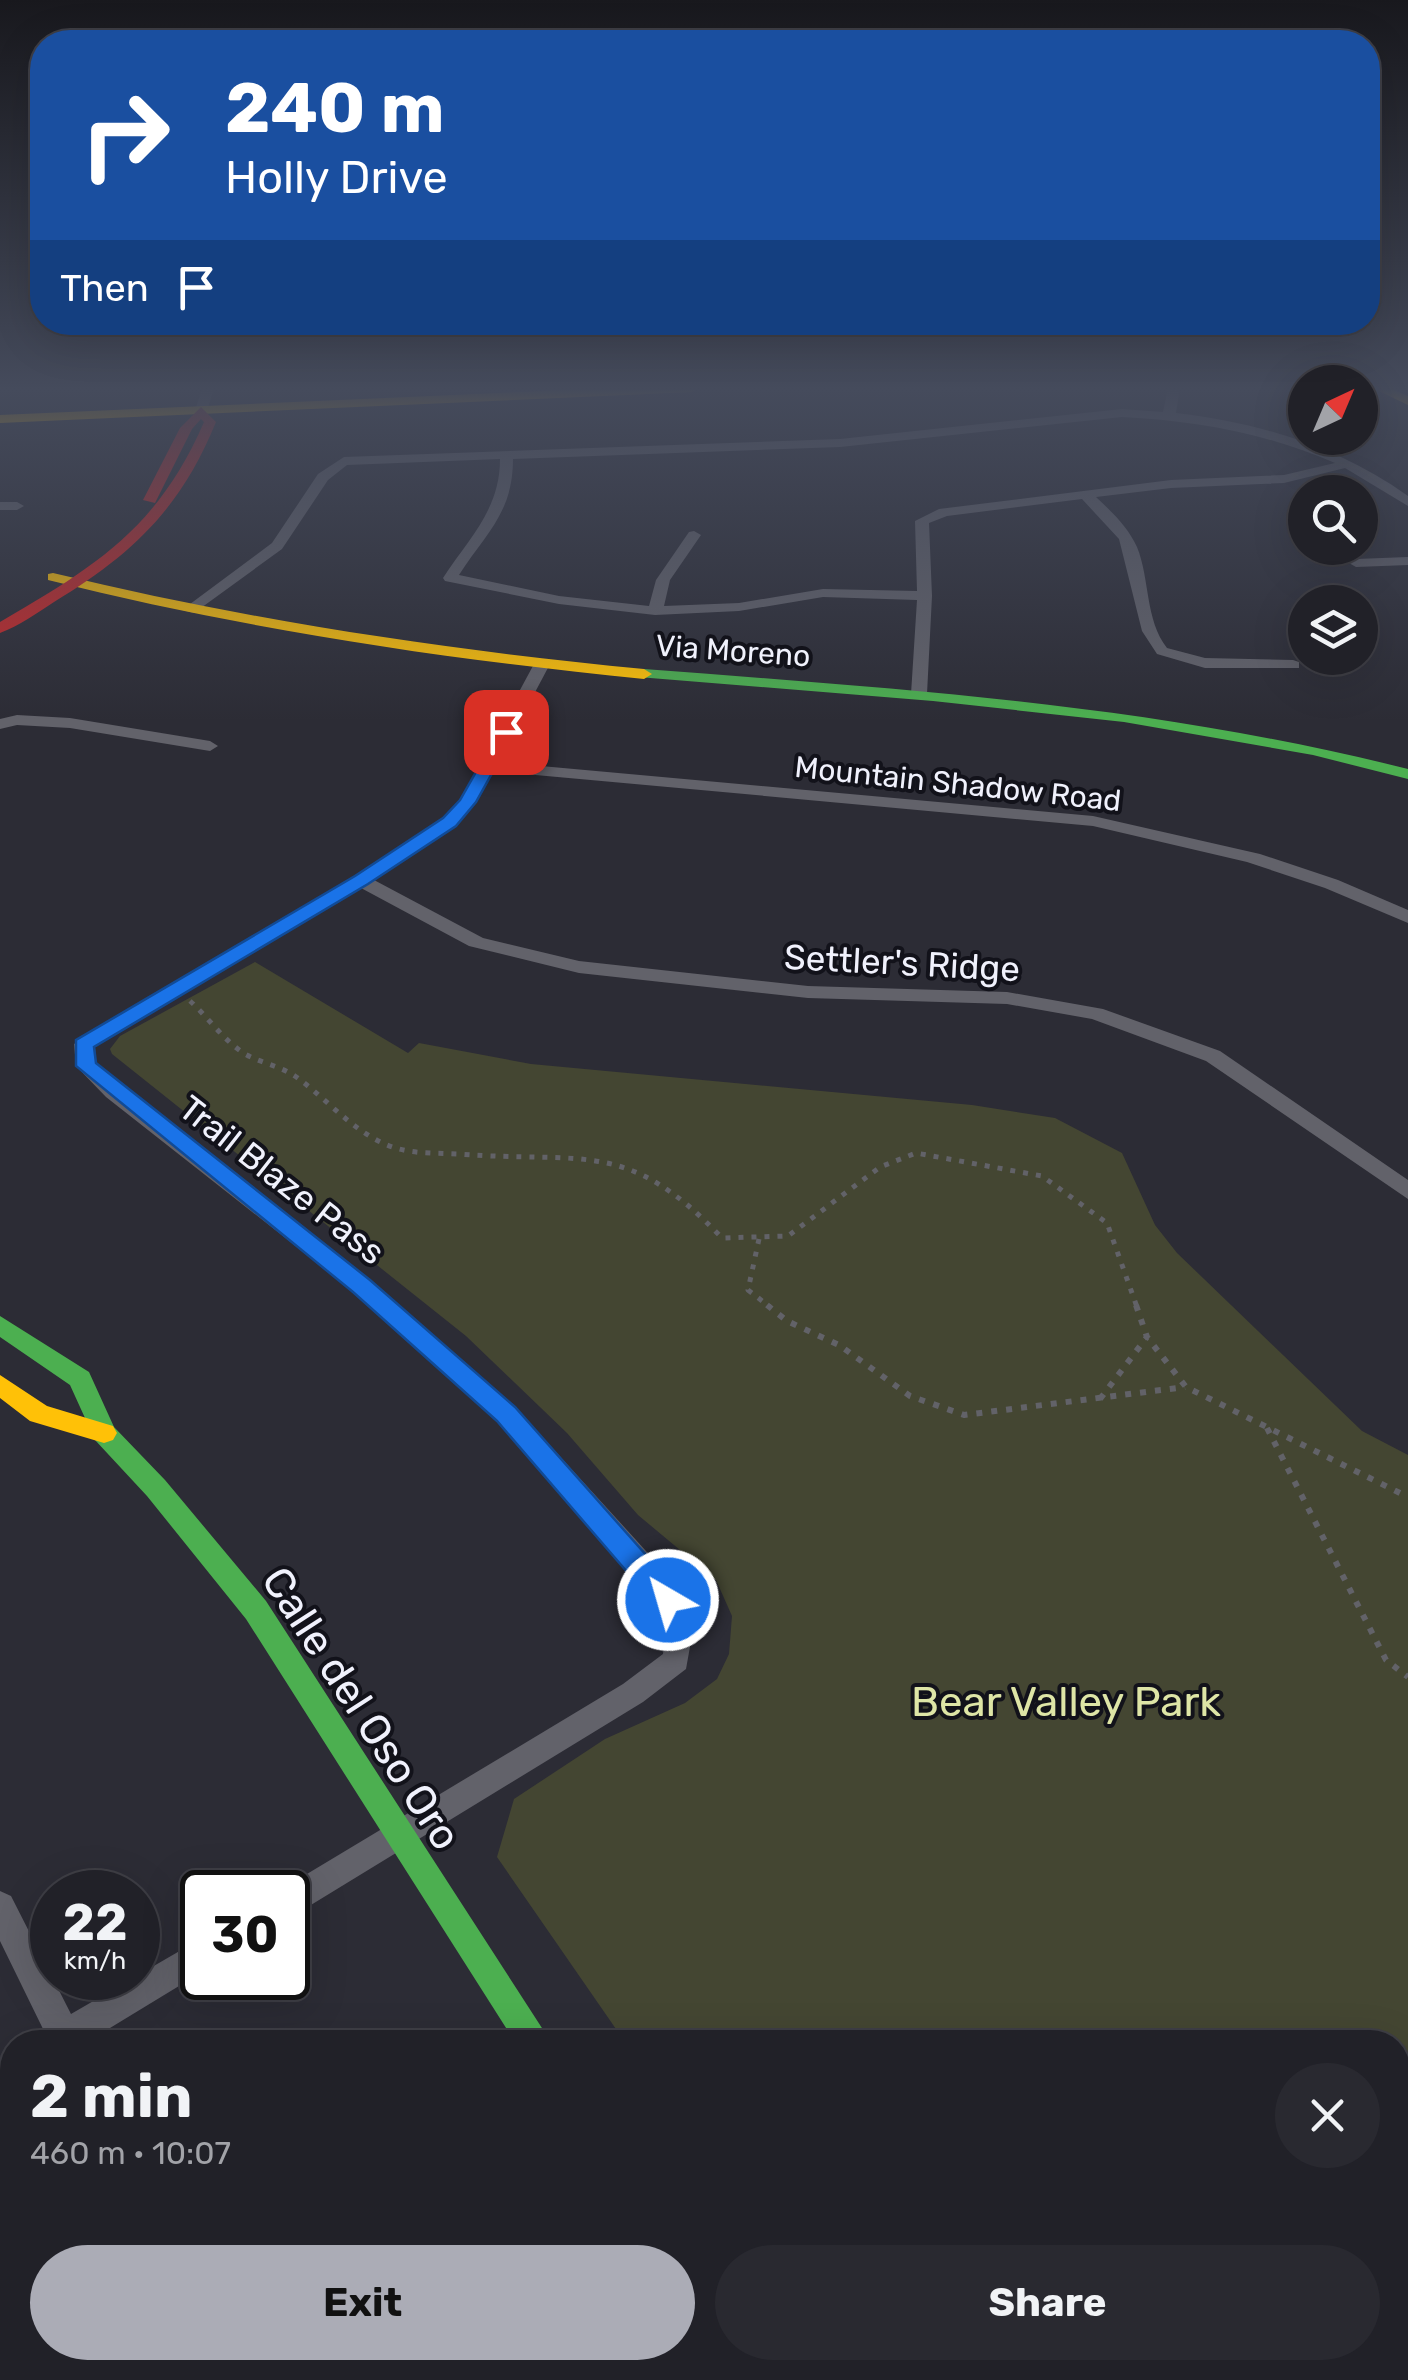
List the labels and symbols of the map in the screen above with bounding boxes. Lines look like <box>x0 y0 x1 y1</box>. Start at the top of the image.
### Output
north arrow <box>1288 365 1378 455</box>
street label: Via Moreno <box>654 628 812 674</box>
pin <box>464 690 549 775</box>
street label: Mountain Shadow Road <box>793 749 1123 819</box>
street label: Settler's Ridge <box>783 936 1021 990</box>
street label: Trail Blaze Pass <box>171 1087 393 1273</box>
position arrow <box>616 1548 720 1652</box>
street label: Calle del Oso Oro <box>251 1558 471 1859</box>
park label: Bear Valley Park <box>911 1677 1221 1727</box>
speed limit sign: 30 <box>180 1870 310 2000</box>

